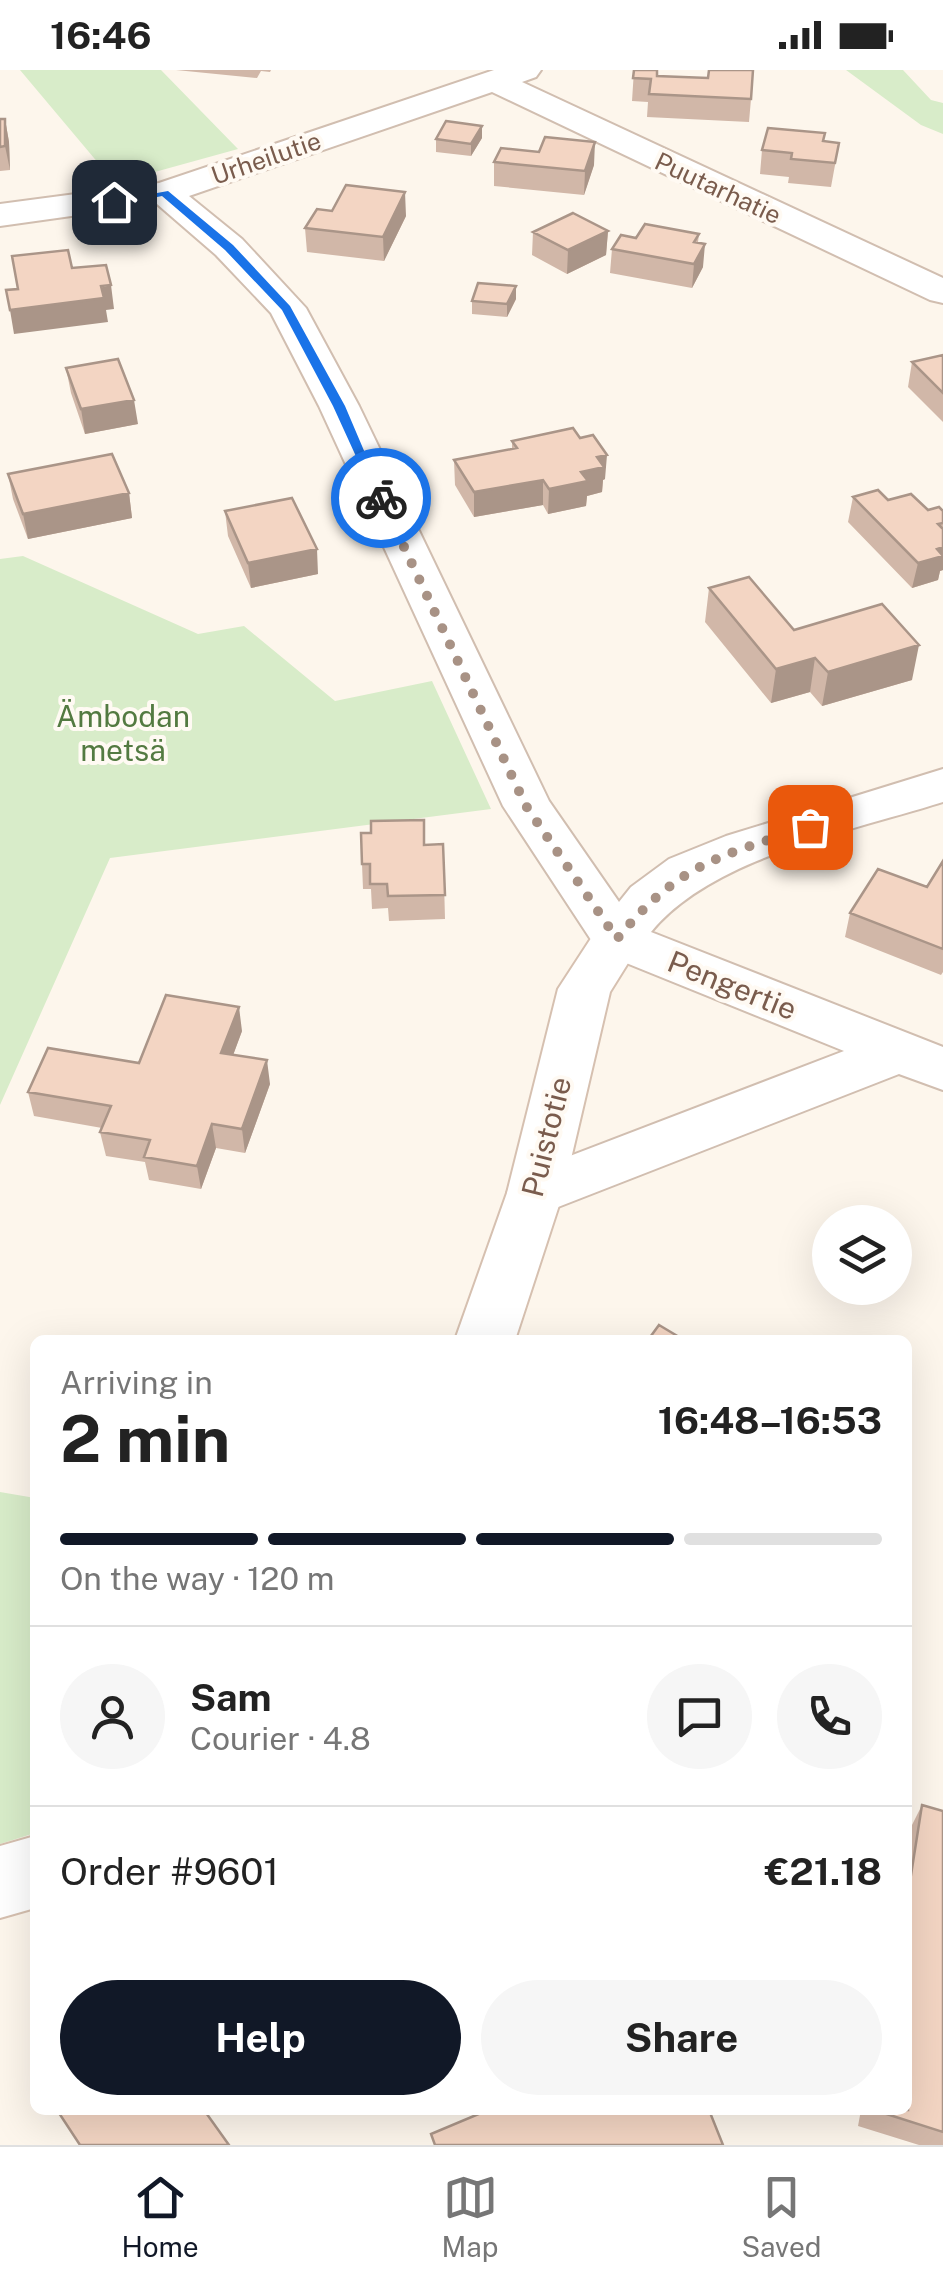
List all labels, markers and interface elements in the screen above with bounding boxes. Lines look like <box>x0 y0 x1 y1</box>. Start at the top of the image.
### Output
text: 16:46 <box>50 13 152 58</box>
street label: Urheilutie <box>207 125 325 191</box>
street label: Puutarhatie <box>650 146 786 230</box>
pin <box>72 160 157 245</box>
icon: home <box>87 175 142 230</box>
courier <box>331 448 431 548</box>
icon: bike <box>354 471 409 526</box>
park label: Ämbodan metsä <box>56 698 190 768</box>
pin <box>768 785 853 870</box>
icon: bag <box>783 800 838 855</box>
street label: Pengertie <box>663 943 802 1027</box>
street label: Puistotie <box>514 1073 578 1201</box>
map controls <box>812 1205 912 1305</box>
button: layers <box>812 1205 912 1305</box>
text: Arriving in <box>60 1364 213 1401</box>
text: 16:48–16:53 <box>658 1398 882 1443</box>
text: 2 min <box>60 1400 230 1477</box>
text: On the way · 120 m <box>60 1560 334 1597</box>
button: person <box>60 1664 165 1769</box>
button: chat <box>647 1664 752 1769</box>
button: phone <box>777 1664 882 1769</box>
text: Sam <box>190 1675 272 1720</box>
text: Courier · 4.8 <box>190 1720 371 1757</box>
text: Order #9601 <box>60 1849 279 1894</box>
text: €21.18 <box>765 1849 882 1894</box>
button: Help <box>60 1980 461 2095</box>
button: Share <box>481 1980 882 2095</box>
tab: Home <box>121 2170 199 2263</box>
tab: Map <box>442 2170 498 2263</box>
tab: Saved <box>741 2170 822 2263</box>

